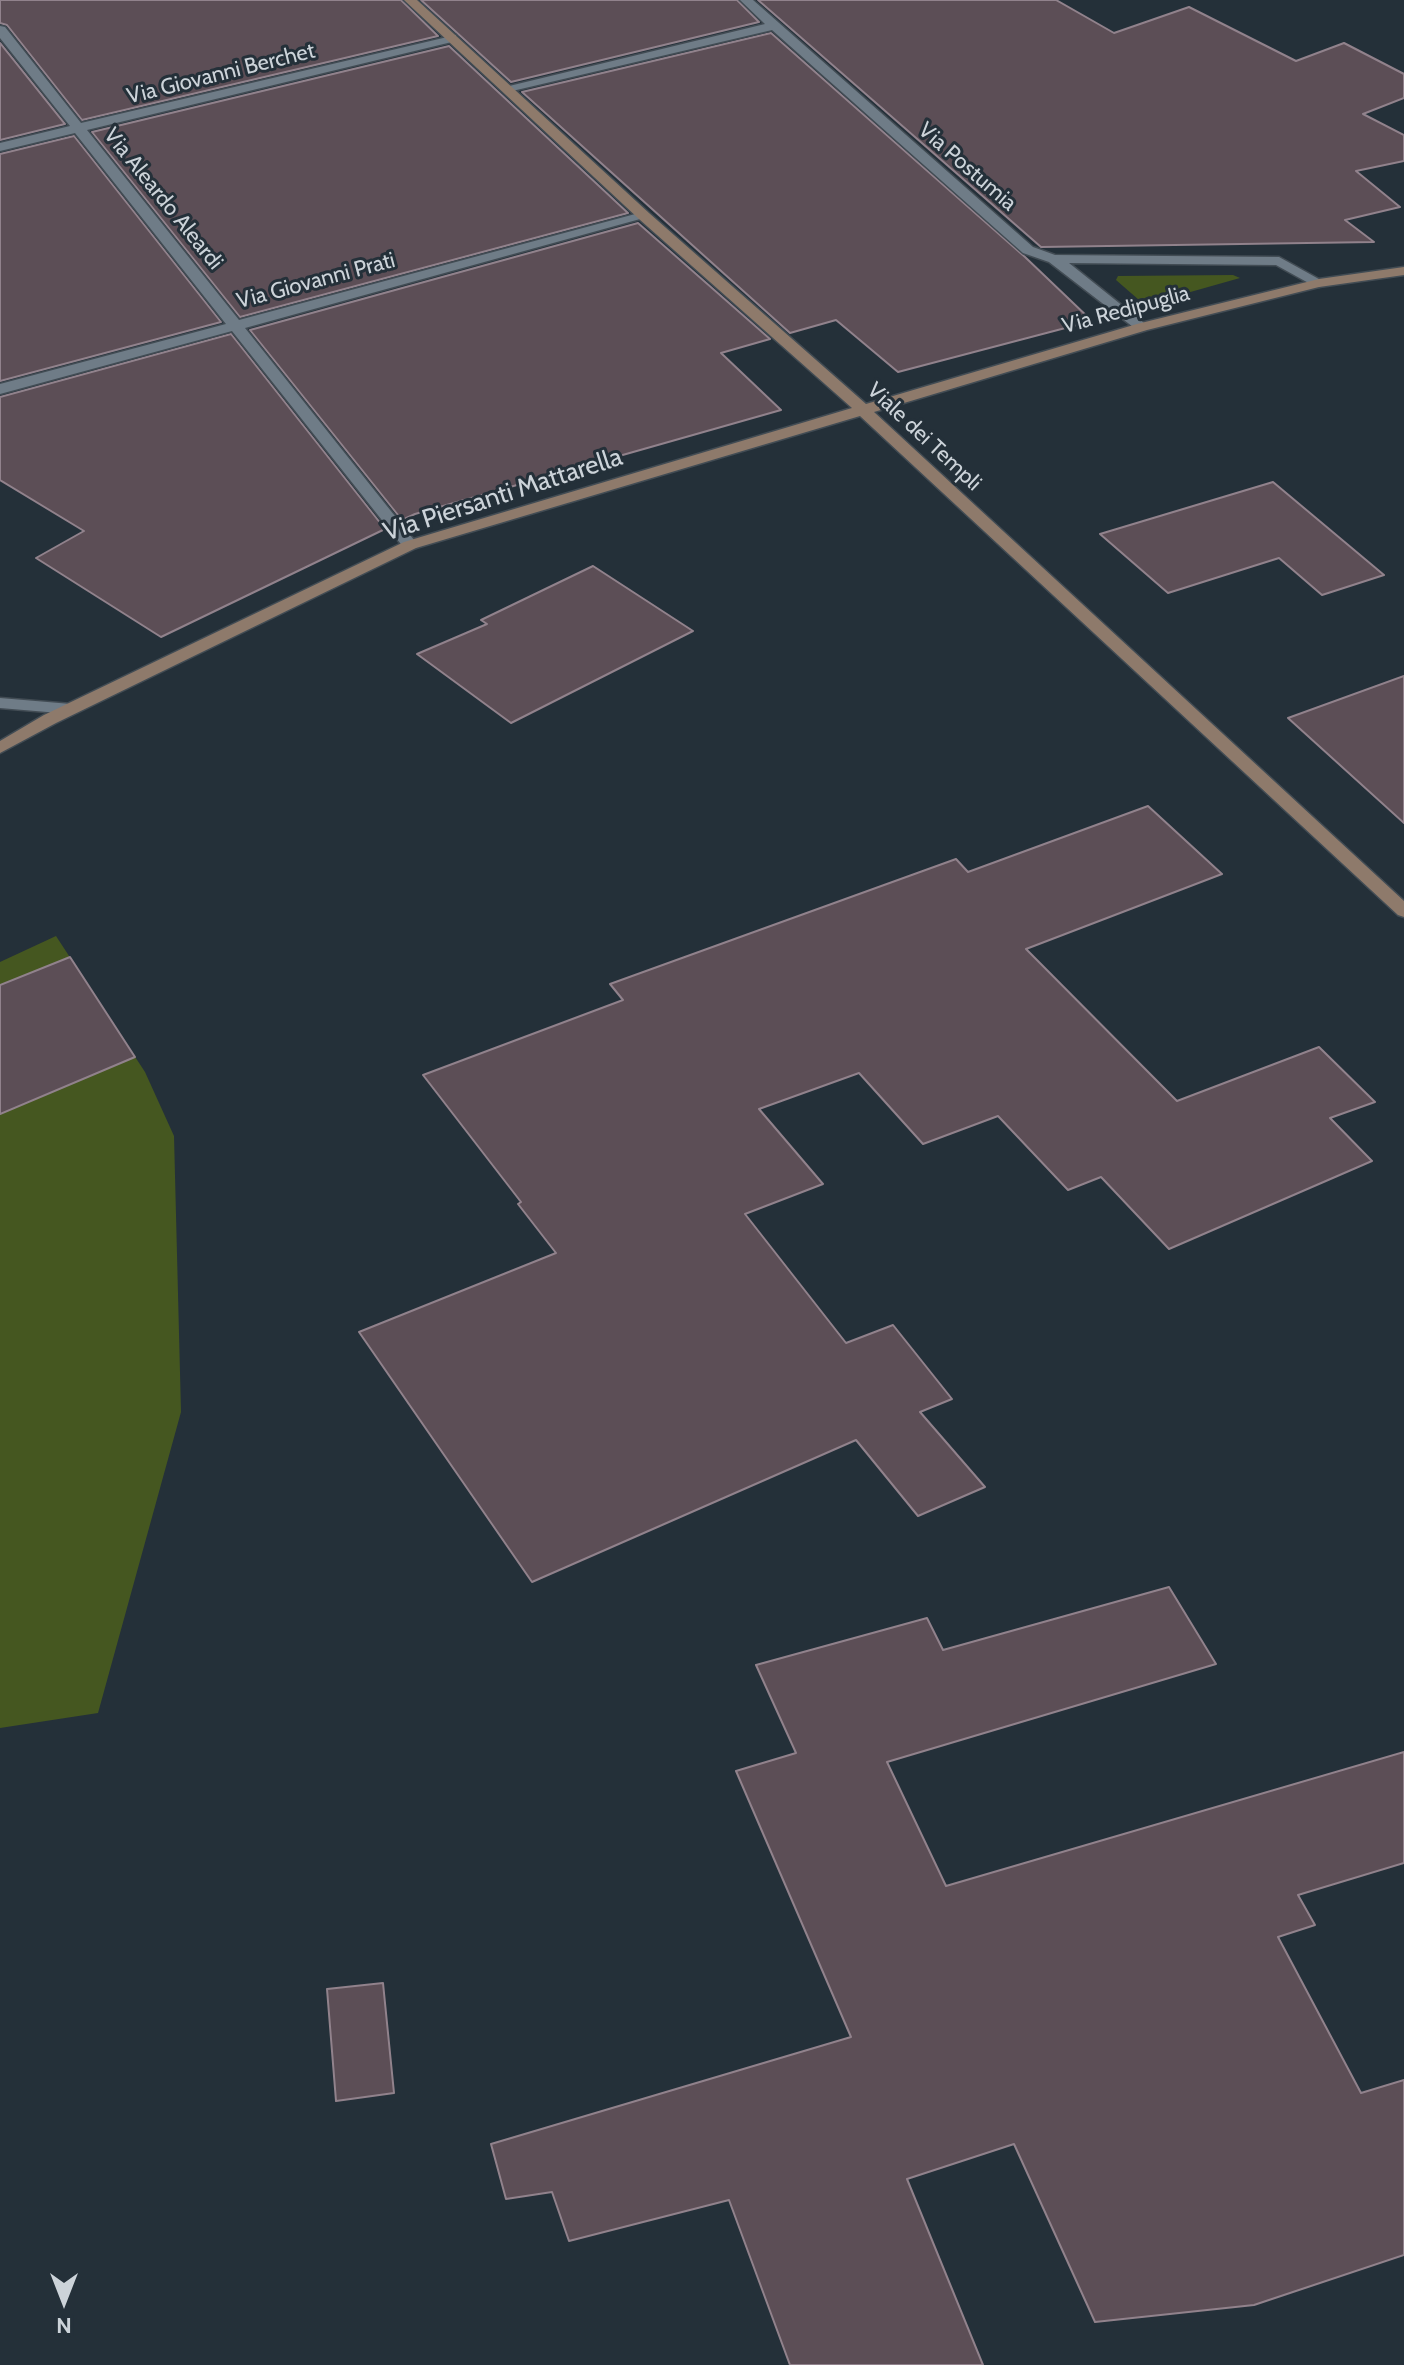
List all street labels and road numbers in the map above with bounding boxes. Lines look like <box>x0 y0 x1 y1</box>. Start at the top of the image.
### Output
street label: Via Giovanni Berchet <box>124 38 318 110</box>
street label: Via Postumia <box>912 117 1022 217</box>
street label: Via Aleardo Aleardi <box>98 123 228 275</box>
street label: Via Giovanni Prati <box>234 247 398 315</box>
street label: Via Redipuglia <box>1059 280 1193 340</box>
street label: Viale dei Templi <box>861 377 987 497</box>
street label: Via Piersanti Mattarella <box>380 442 626 548</box>

